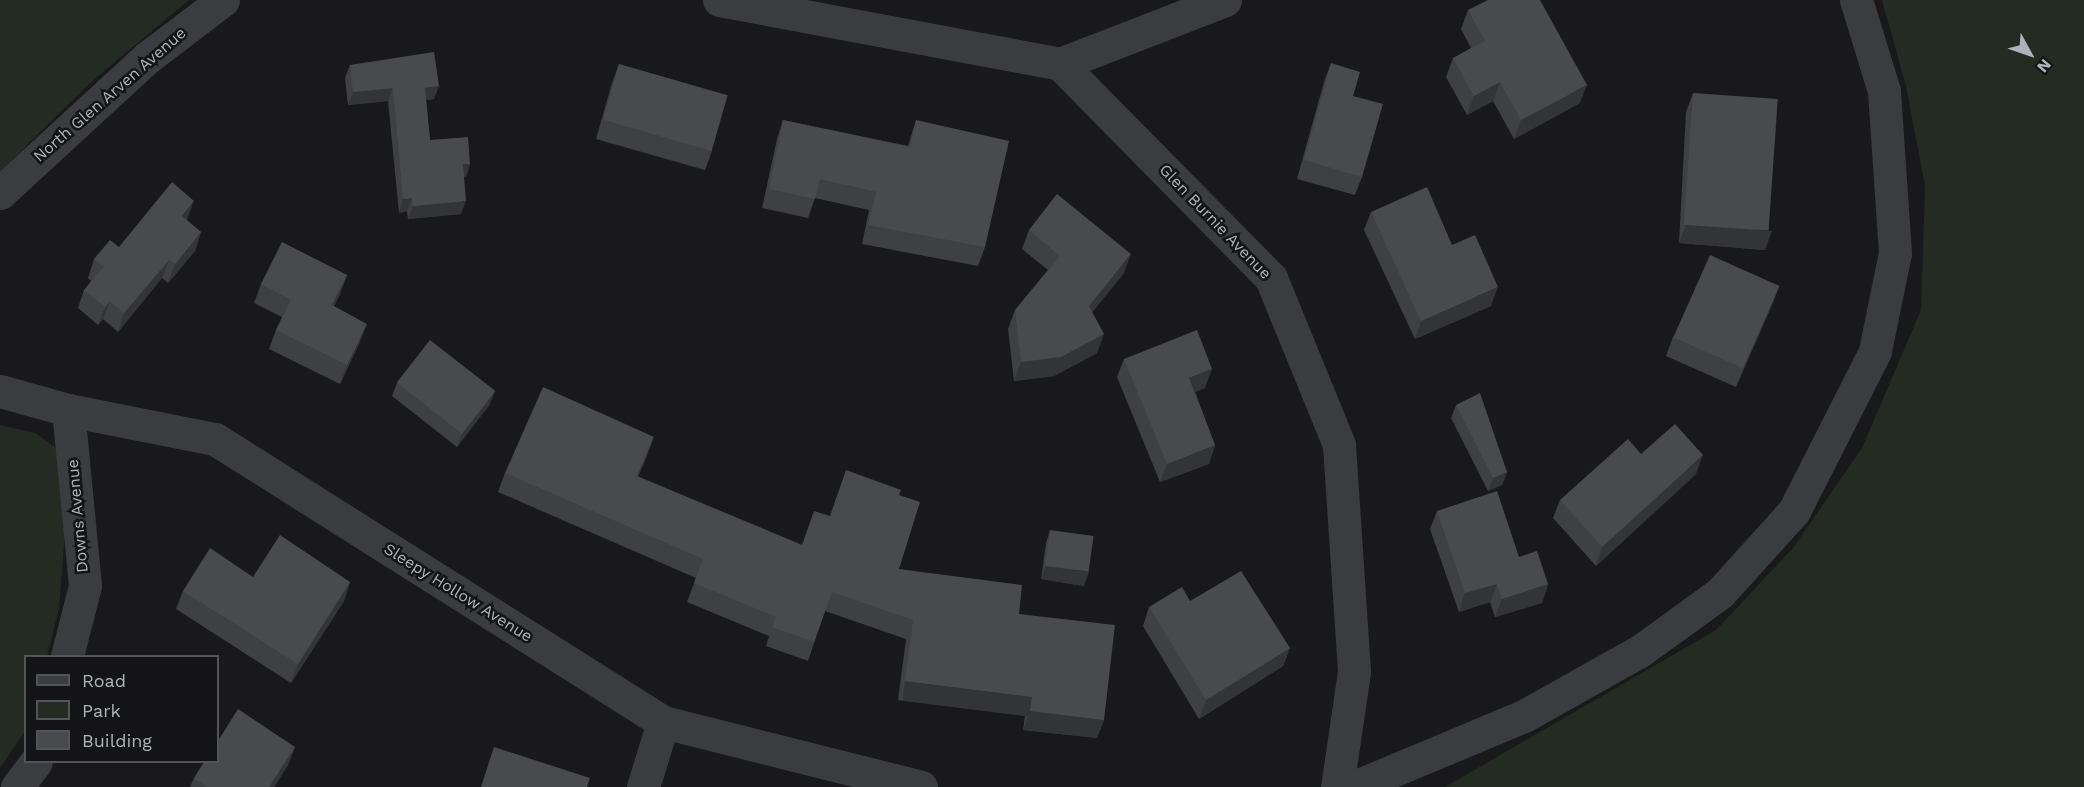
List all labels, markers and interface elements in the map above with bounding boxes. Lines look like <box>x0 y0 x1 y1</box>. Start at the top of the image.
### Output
street label: North Glen Arven Avenue <box>29 23 191 167</box>
north arrow <box>2000 24 2060 84</box>
text: N <box>2033 55 2055 77</box>
street label: Glen Burnie Avenue <box>1155 160 1275 284</box>
street label: Downs Avenue <box>63 458 93 574</box>
street label: Sleepy Hollow Avenue <box>380 539 536 647</box>
legend <box>24 655 219 763</box>
text: Road <box>82 670 126 691</box>
text: Park <box>82 700 121 721</box>
text: Building <box>82 730 152 751</box>

